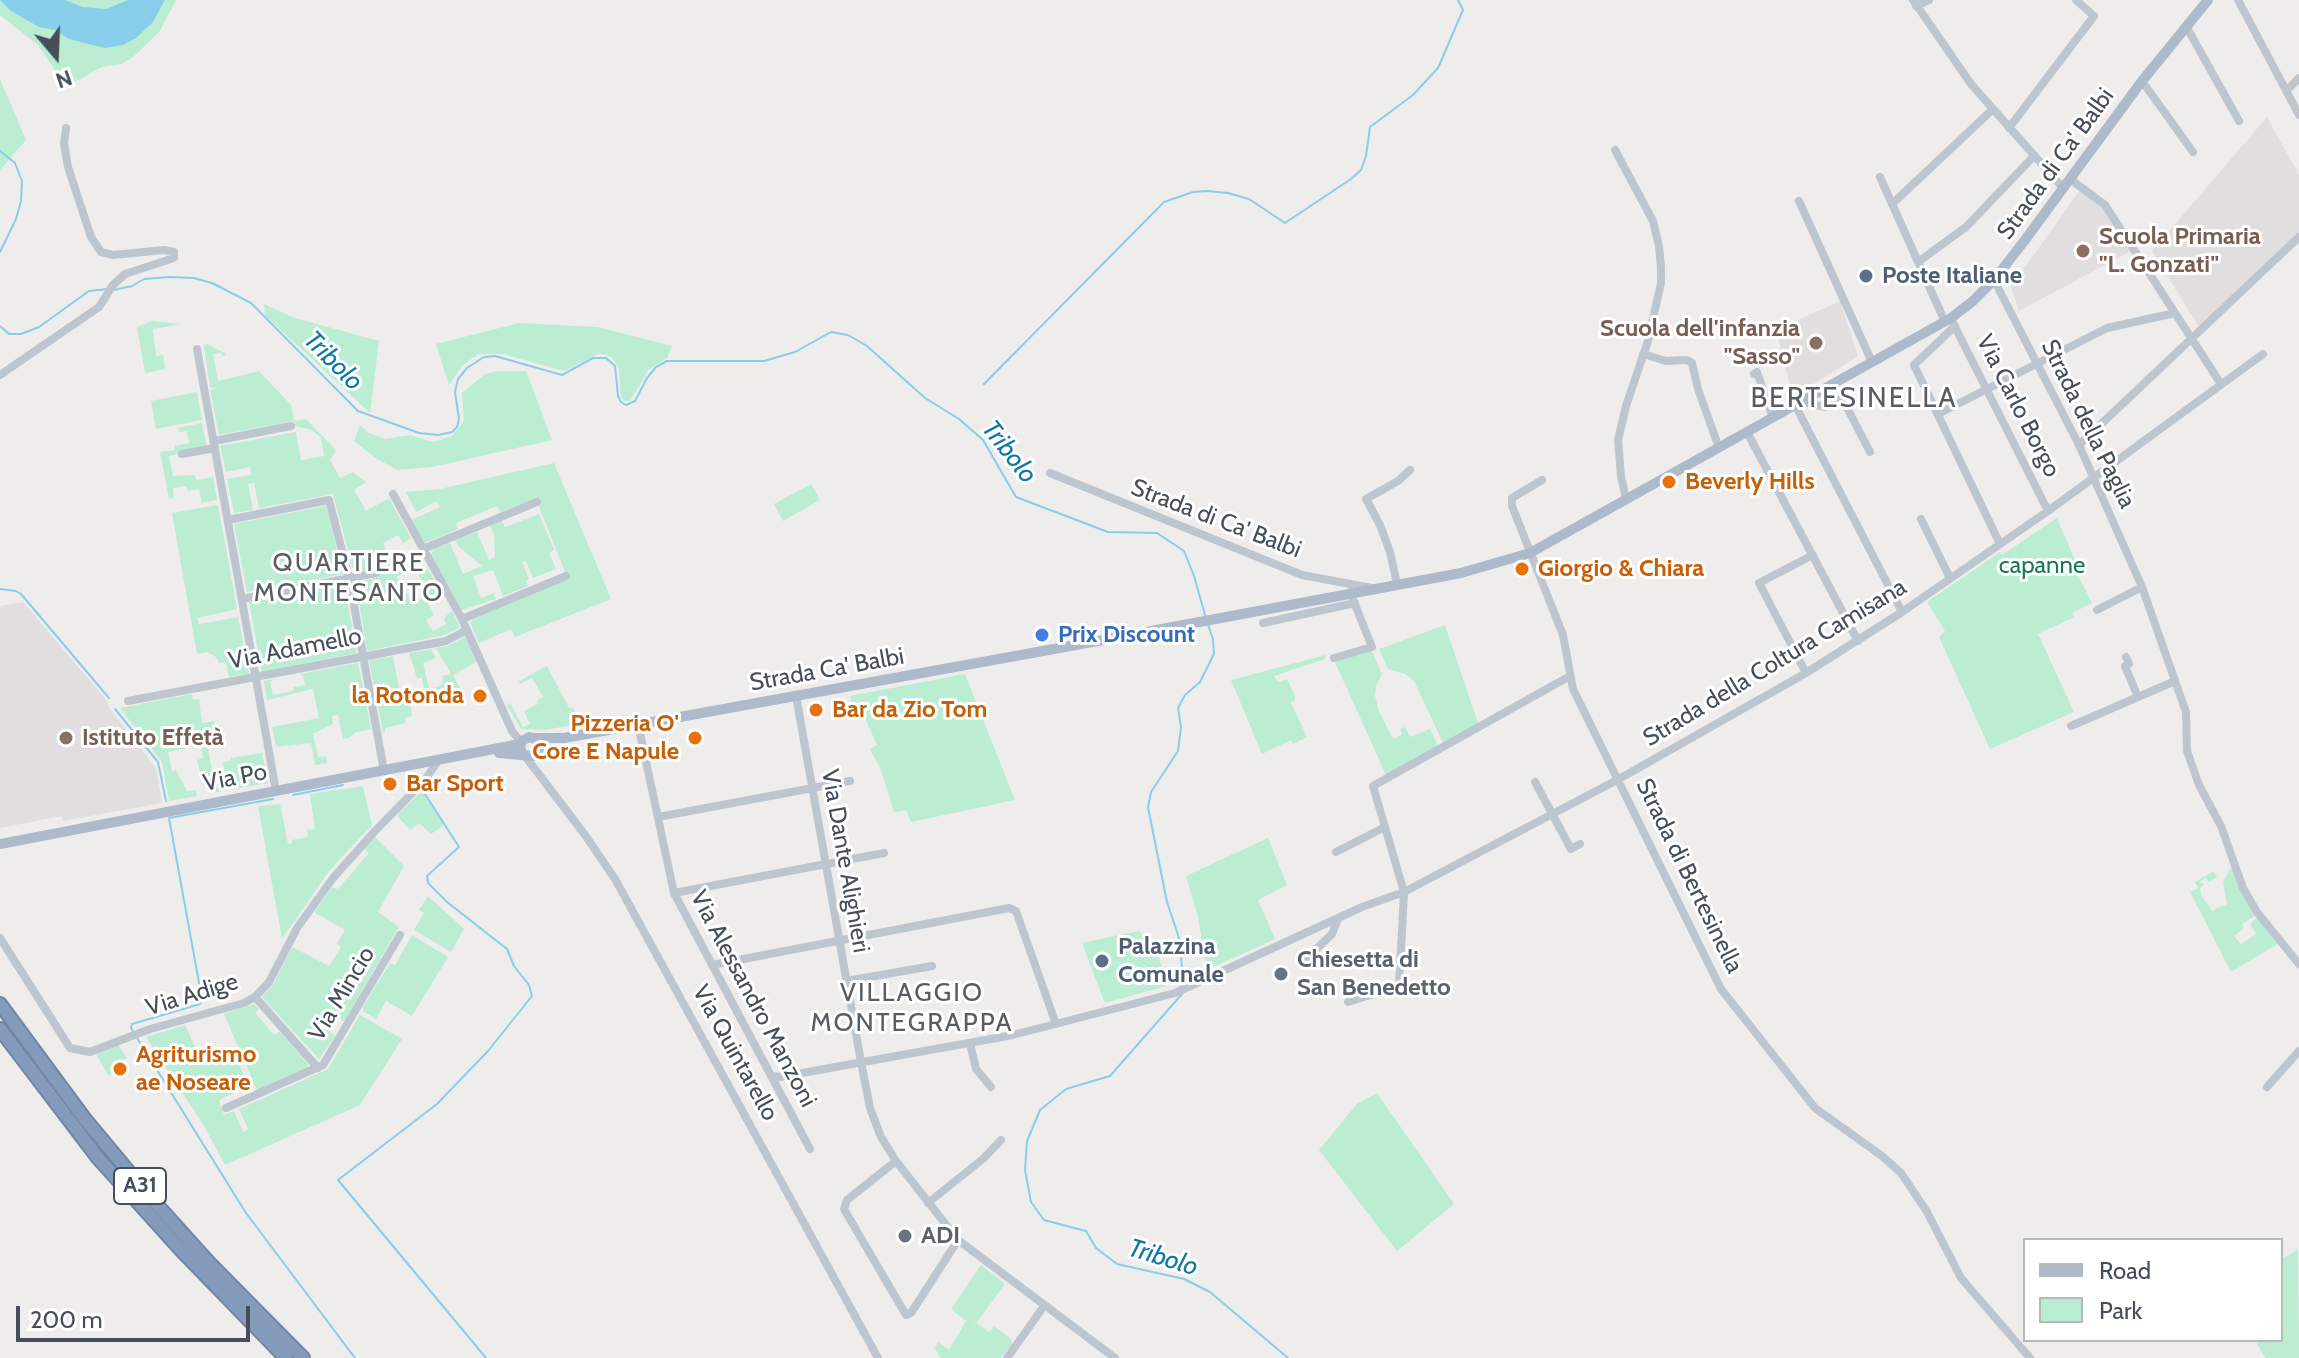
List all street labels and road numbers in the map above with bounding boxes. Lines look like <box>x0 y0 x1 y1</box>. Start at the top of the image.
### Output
street label: Strada di Ca' Balbi <box>1991 83 2121 245</box>
street label: Via Carlo Borgo <box>1970 330 2066 482</box>
street label: Strada della Paglia <box>2035 335 2141 513</box>
street label: Strada di Ca' Balbi <box>1127 473 1305 565</box>
street label: Strada della Coltura Camisana <box>1638 573 1912 753</box>
street label: Via Adamello <box>226 622 364 676</box>
street label: Strada Ca' Balbi <box>748 642 906 698</box>
street label: Via Po <box>201 758 269 798</box>
street label: Via Dante Alighieri <box>815 767 875 955</box>
street label: Strada di Bertesinella <box>1629 774 1749 978</box>
street label: Via Alessandro Manzoni <box>684 886 822 1112</box>
street label: Via Mincio <box>303 942 381 1046</box>
street label: Via Adige <box>142 967 242 1023</box>
street label: Via Quintarello <box>686 980 784 1126</box>
road number: A31 <box>114 1168 166 1204</box>

